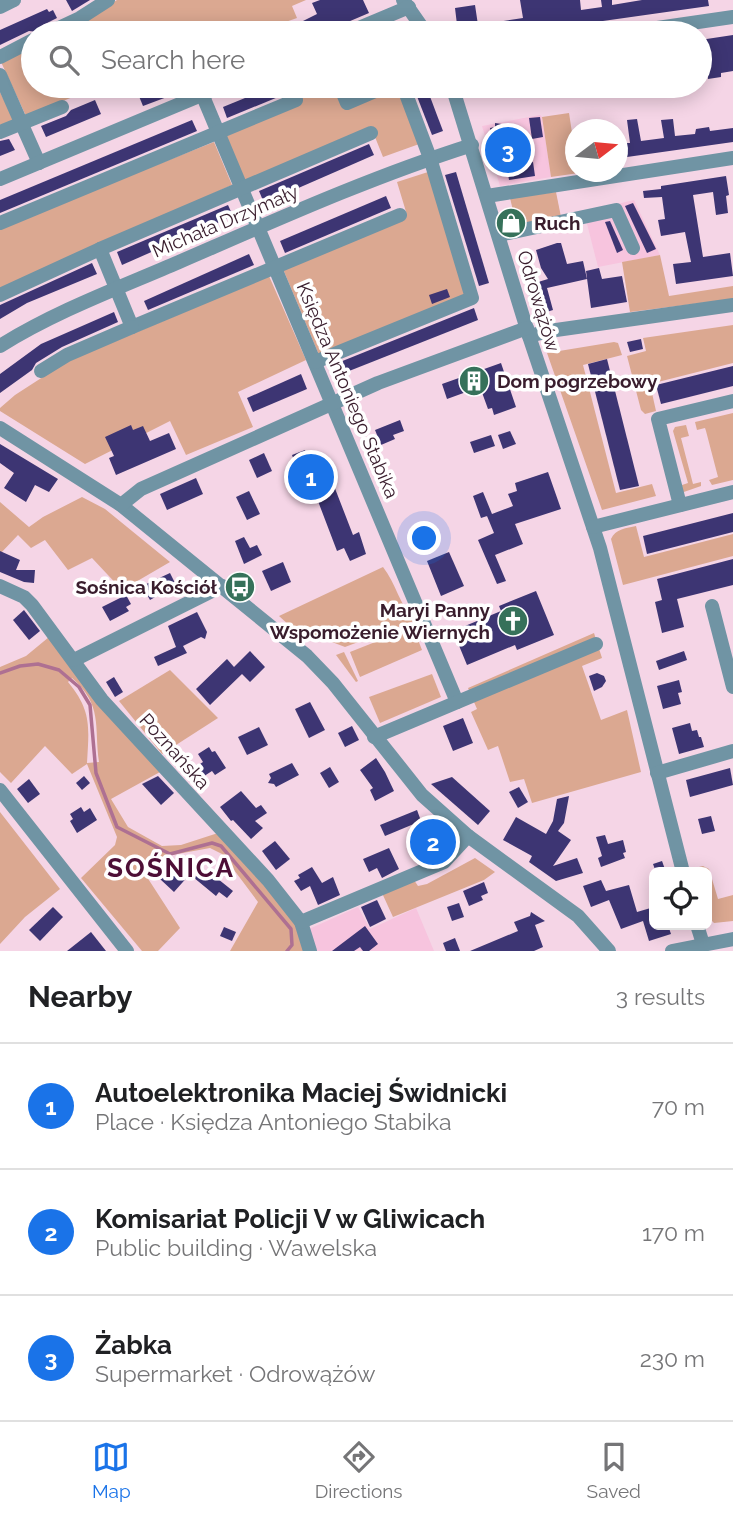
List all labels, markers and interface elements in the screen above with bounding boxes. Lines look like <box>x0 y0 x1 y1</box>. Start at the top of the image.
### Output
search box <box>21 21 712 98</box>
icon: search <box>45 41 83 79</box>
text: Search here <box>101 45 245 75</box>
north arrow <box>565 119 628 182</box>
pin: 3 <box>485 124 531 176</box>
street label: Michała Drzymały <box>149 180 301 262</box>
shop icon: Ruch <box>494 206 528 240</box>
place label: Ruch <box>534 212 580 234</box>
street label: Odrowążów <box>513 248 565 355</box>
street label: Księdza Antoniego Stabika <box>292 279 404 501</box>
building icon: Dom pogrzebowy <box>457 364 491 398</box>
place label: Dom pogrzebowy <box>497 370 658 392</box>
pin: 1 <box>288 451 334 503</box>
your location <box>407 521 441 555</box>
bus stop icon: Sośnica Kościół <box>223 570 257 604</box>
place label: Sośnica Kościół <box>75 576 217 598</box>
place label: Maryi Panny Wspomożenie Wiernych <box>270 599 491 643</box>
church icon: Maryi Panny Wspomożenie Wiernych <box>496 604 530 638</box>
street label: Poznańska <box>135 709 215 793</box>
pin: 2 <box>410 816 456 868</box>
district label: SOŚNICA <box>107 852 235 883</box>
map controls <box>649 867 712 930</box>
button: locate <box>649 867 712 930</box>
text: Nearby <box>28 979 132 1014</box>
text: 3 results <box>616 983 705 1010</box>
text: Autoelektronika Maciej Świdnicki <box>95 1078 507 1108</box>
text: 1 <box>45 1093 57 1120</box>
text: 70 m <box>652 1093 705 1120</box>
text: Place · Księdza Antoniego Stabika <box>95 1108 452 1135</box>
text: Komisariat Policji V w Gliwicach <box>95 1204 485 1234</box>
text: 2 <box>45 1219 57 1246</box>
text: 170 m <box>642 1219 705 1246</box>
text: Public building · Wawelska <box>95 1234 377 1261</box>
text: Żabka <box>95 1330 172 1360</box>
text: 3 <box>45 1345 57 1372</box>
text: 230 m <box>640 1345 705 1372</box>
text: Supermarket · Odrowążów <box>95 1360 375 1387</box>
tab: Map <box>92 1438 131 1502</box>
tab: Directions <box>315 1438 403 1502</box>
tab: Saved <box>587 1438 641 1502</box>

